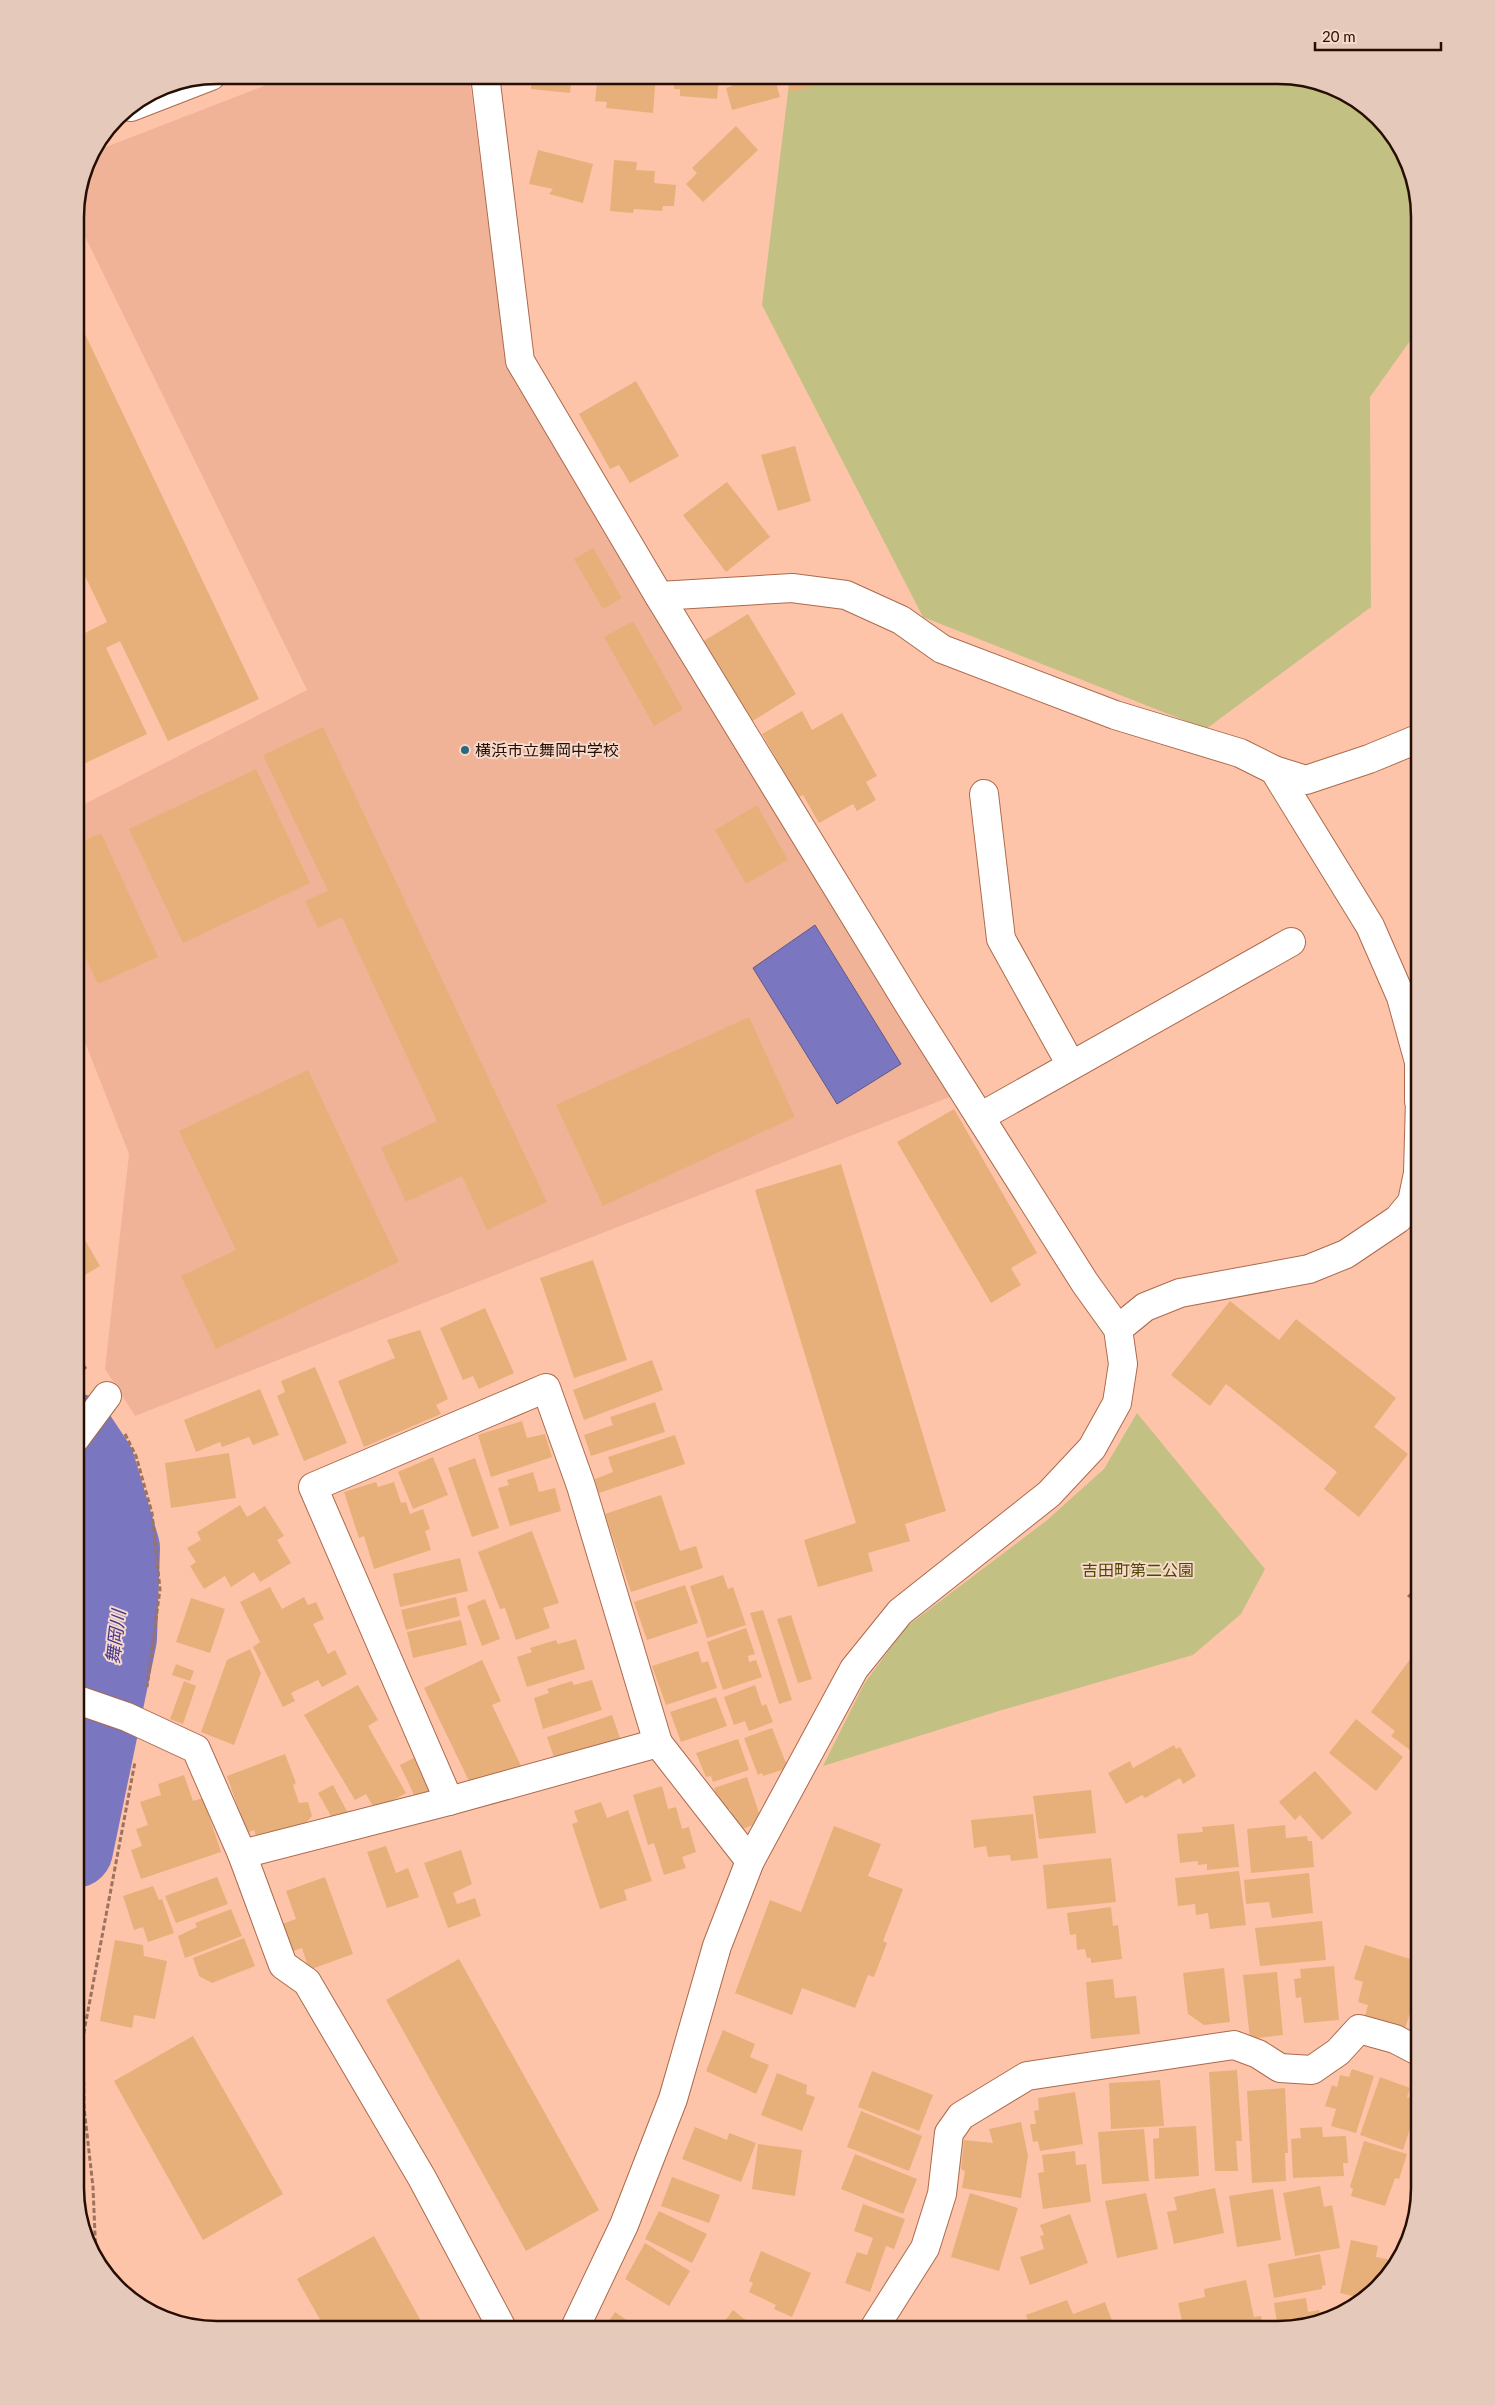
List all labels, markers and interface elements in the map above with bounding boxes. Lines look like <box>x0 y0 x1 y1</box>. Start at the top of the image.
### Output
scale bar <box>1315 20 1441 52</box>
text: 20 m <box>1322 27 1356 45</box>
place label: 横浜市立舞岡中学校 <box>475 740 619 759</box>
marker: 横浜市立舞岡中学校 <box>459 744 471 756</box>
park label: 吉田町第二公園 <box>1082 1560 1194 1579</box>
water label: 舞岡川 <box>101 1607 129 1665</box>

